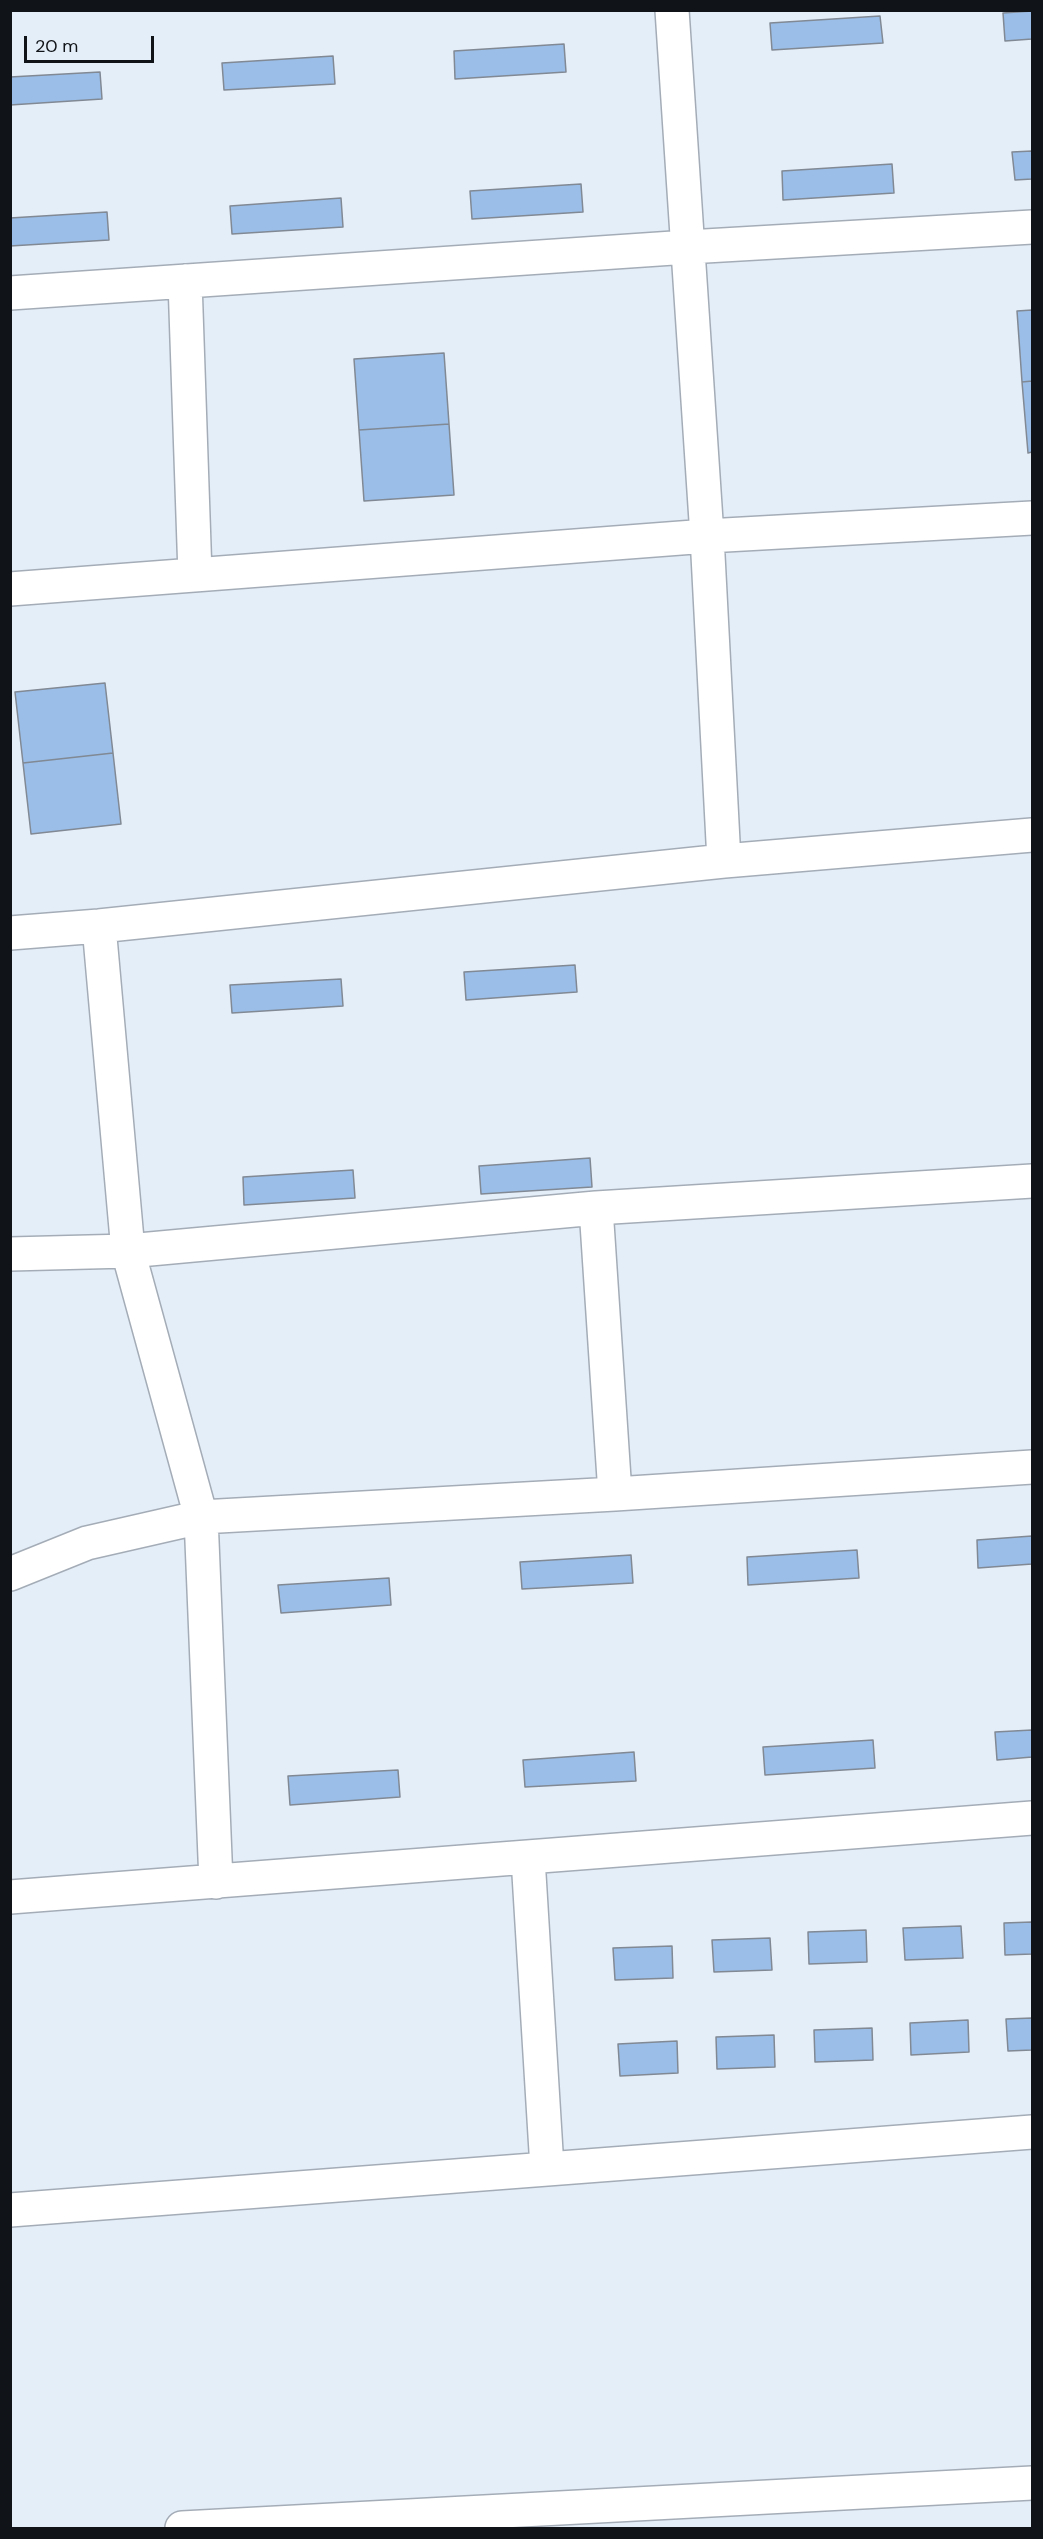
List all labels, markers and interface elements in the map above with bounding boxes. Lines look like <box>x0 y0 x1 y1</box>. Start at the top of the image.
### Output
scale bar <box>27 24 158 62</box>
text: 20 m <box>35 34 78 58</box>

